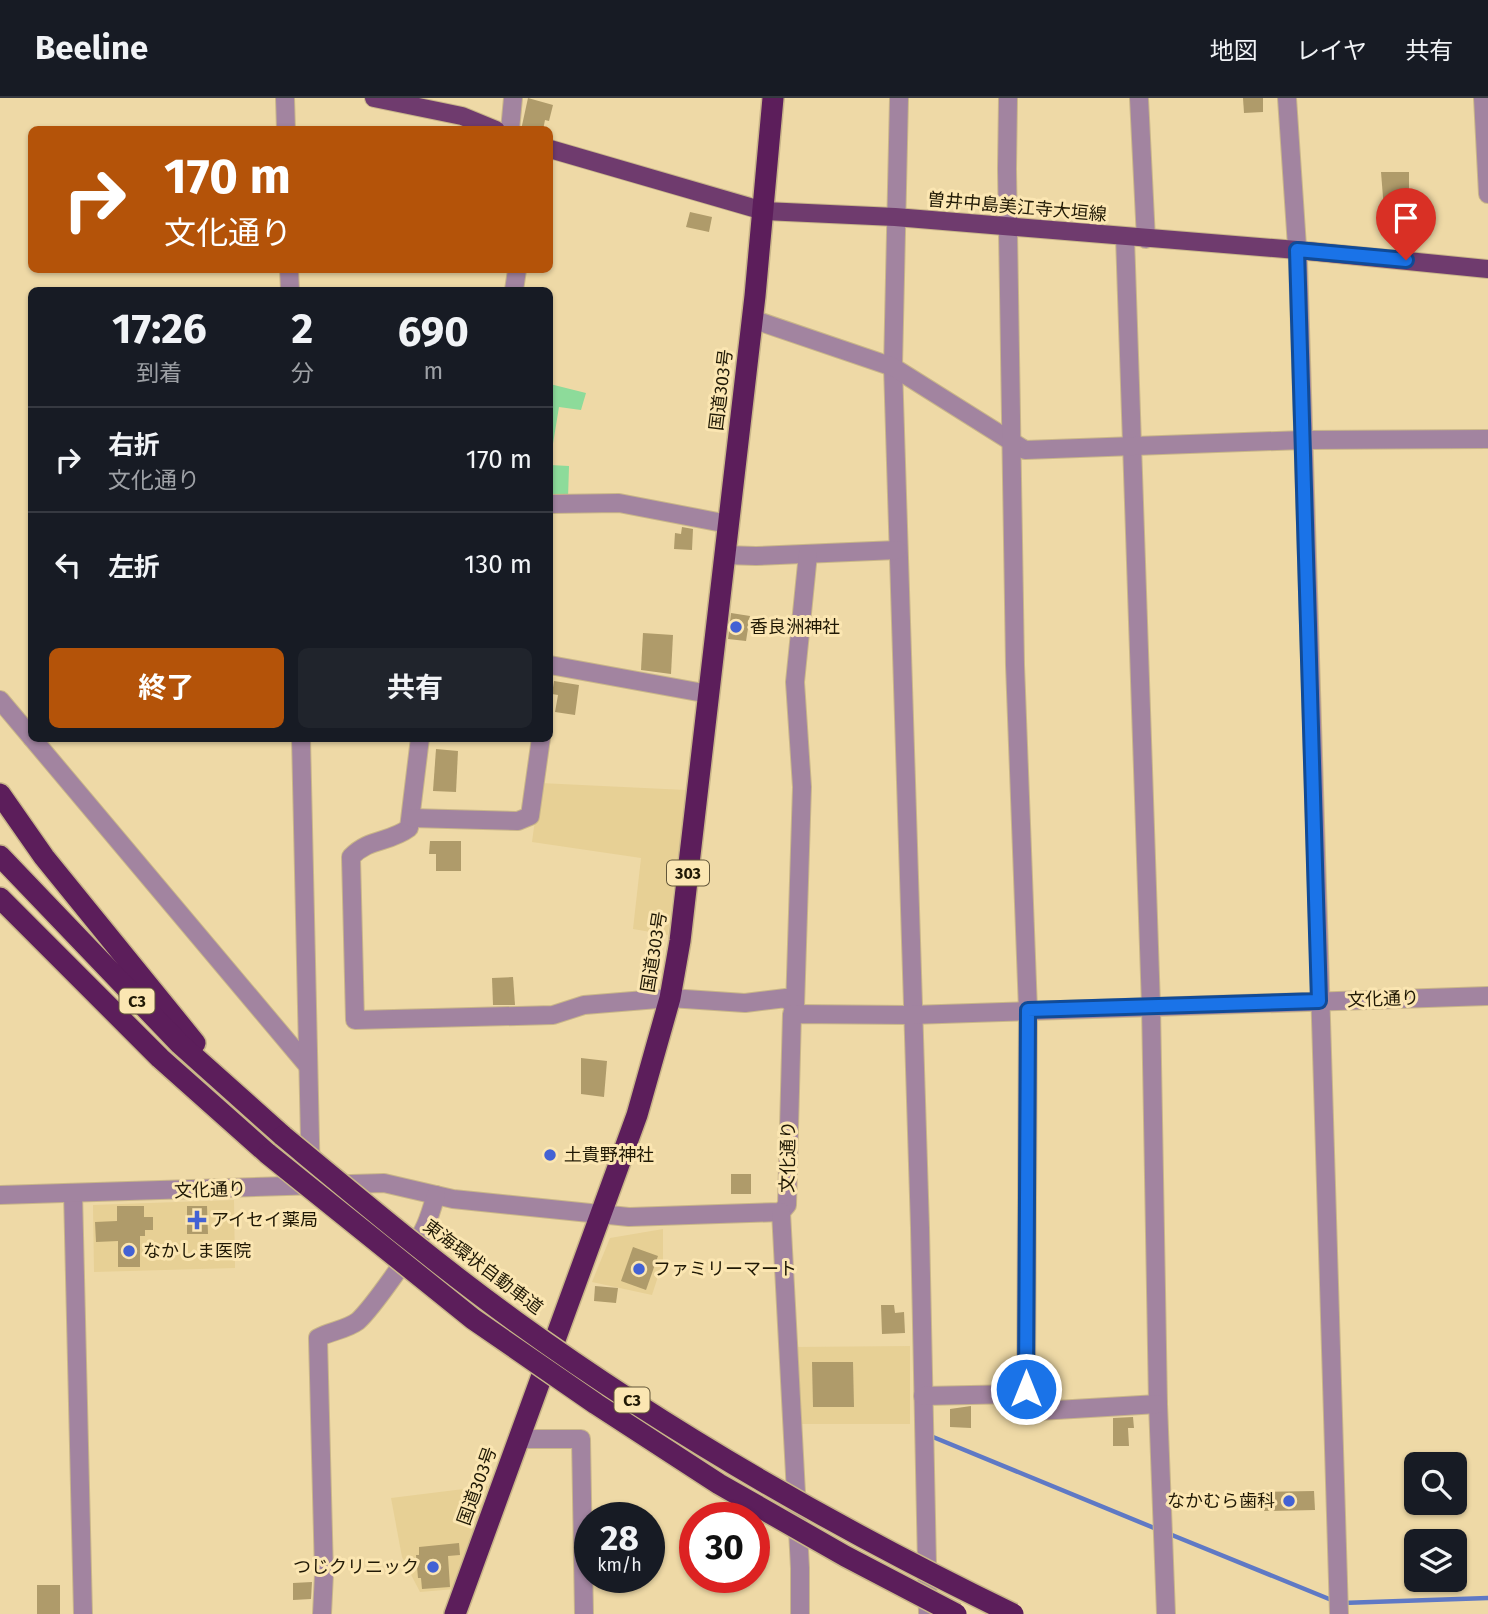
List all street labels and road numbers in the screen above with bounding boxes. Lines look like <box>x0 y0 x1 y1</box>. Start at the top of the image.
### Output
street label: 曽井中島美江寺大垣線 <box>926 188 1108 226</box>
street label: 国道303号 <box>705 348 737 432</box>
road number: 303 <box>667 860 709 886</box>
street label: 国道303号 <box>637 910 671 994</box>
street label: 文化通り <box>1347 987 1419 1011</box>
road number: C3 <box>120 988 154 1014</box>
street label: 文化通り <box>776 1121 800 1193</box>
street label: 文化通り <box>174 1178 246 1202</box>
street label: 東海環状自動車道 <box>419 1215 547 1319</box>
road number: C3 <box>614 1388 650 1412</box>
street label: 国道303号 <box>453 1444 501 1528</box>

